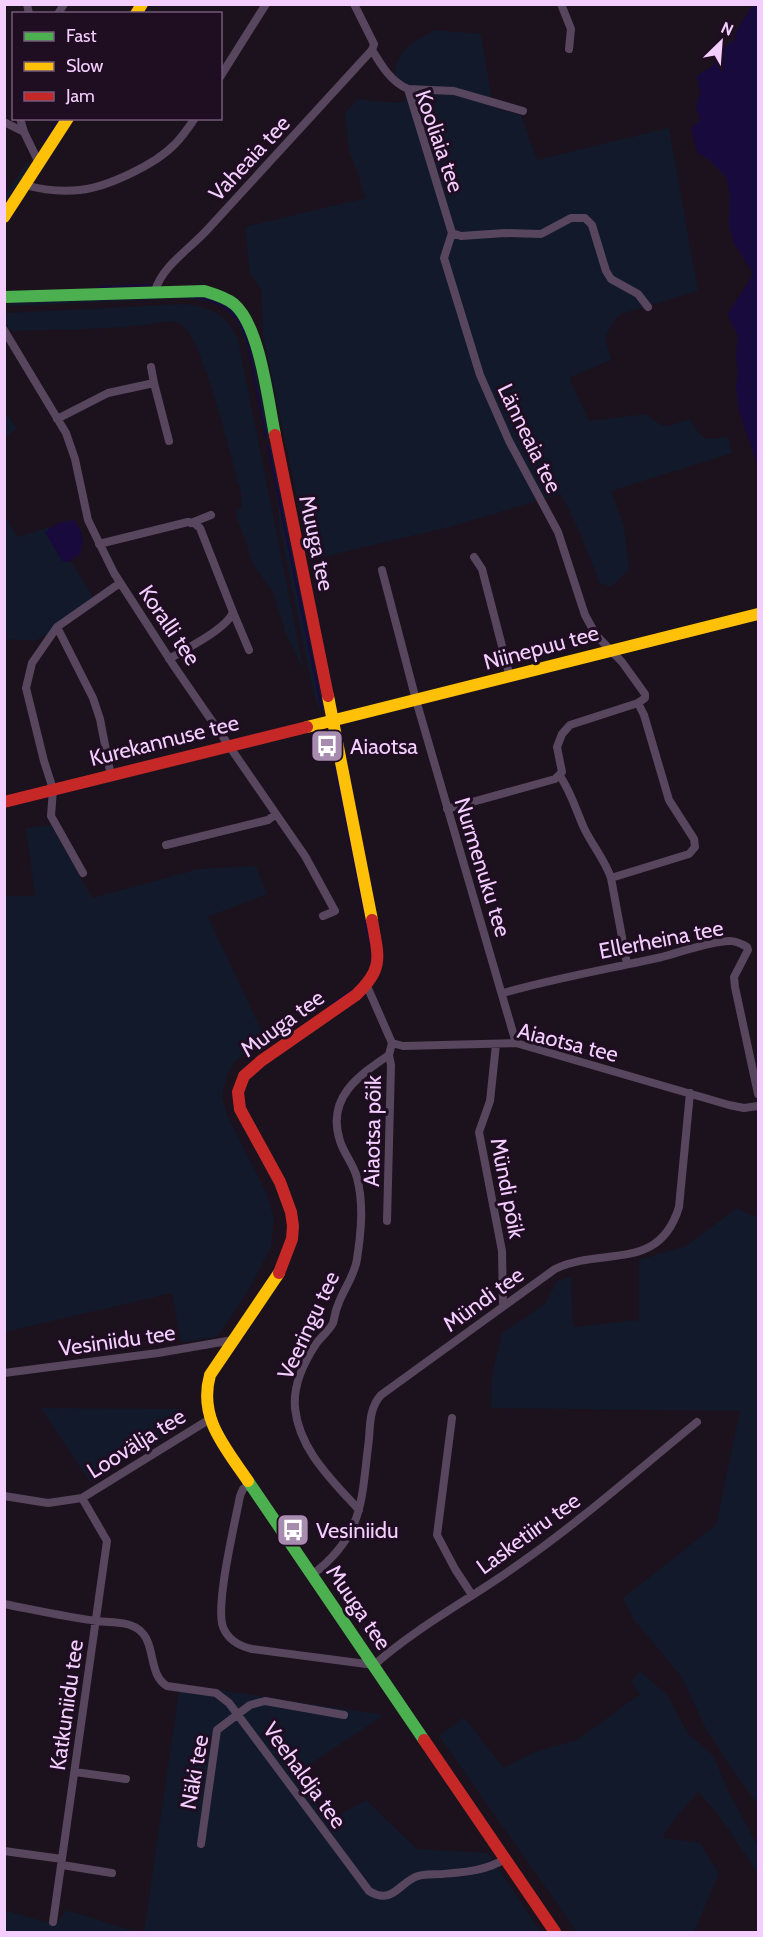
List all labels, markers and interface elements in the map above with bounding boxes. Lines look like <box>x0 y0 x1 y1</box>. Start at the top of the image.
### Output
legend <box>12 12 222 120</box>
north arrow <box>691 12 751 72</box>
text: N <box>718 18 736 40</box>
text: Fast <box>66 25 97 47</box>
text: Slow <box>66 55 103 77</box>
text: Jam <box>65 85 95 107</box>
street label: Kooliaia tee <box>409 86 470 196</box>
street label: Vaheaia tee <box>203 110 296 207</box>
street label: Länneaia tee <box>492 379 568 497</box>
street label: Muuga tee <box>293 493 340 593</box>
street label: Koralli tee <box>133 580 206 671</box>
street label: Niinepuu tee <box>481 619 602 676</box>
street label: Kurekannuse tee <box>87 709 242 772</box>
bus stop icon: Aiaotsa <box>309 728 345 764</box>
place label: Aiaotsa <box>350 733 418 760</box>
street label: Nurmenuku tee <box>449 794 517 940</box>
street label: Ellerheina tee <box>597 914 726 965</box>
street label: Muuga tee <box>235 984 329 1063</box>
street label: Aiaotsa tee <box>515 1017 621 1068</box>
street label: Aiaotsa põik <box>358 1075 387 1187</box>
street label: Mündi põik <box>485 1135 531 1241</box>
street label: Mündi tee <box>438 1261 529 1338</box>
street label: Veeringu tee <box>272 1267 345 1383</box>
street label: Vesiniidu tee <box>57 1319 177 1362</box>
street label: Loovälja tee <box>82 1402 191 1484</box>
street label: Lasketiiru tee <box>471 1487 585 1580</box>
bus stop icon: Vesiniidu <box>275 1512 311 1548</box>
place label: Vesiniidu <box>316 1517 399 1544</box>
street label: Muuga tee <box>320 1560 397 1655</box>
street label: Katkuniidu tee <box>44 1638 89 1772</box>
street label: Veehaldja tee <box>257 1717 352 1834</box>
street label: Näki tee <box>175 1733 214 1811</box>

